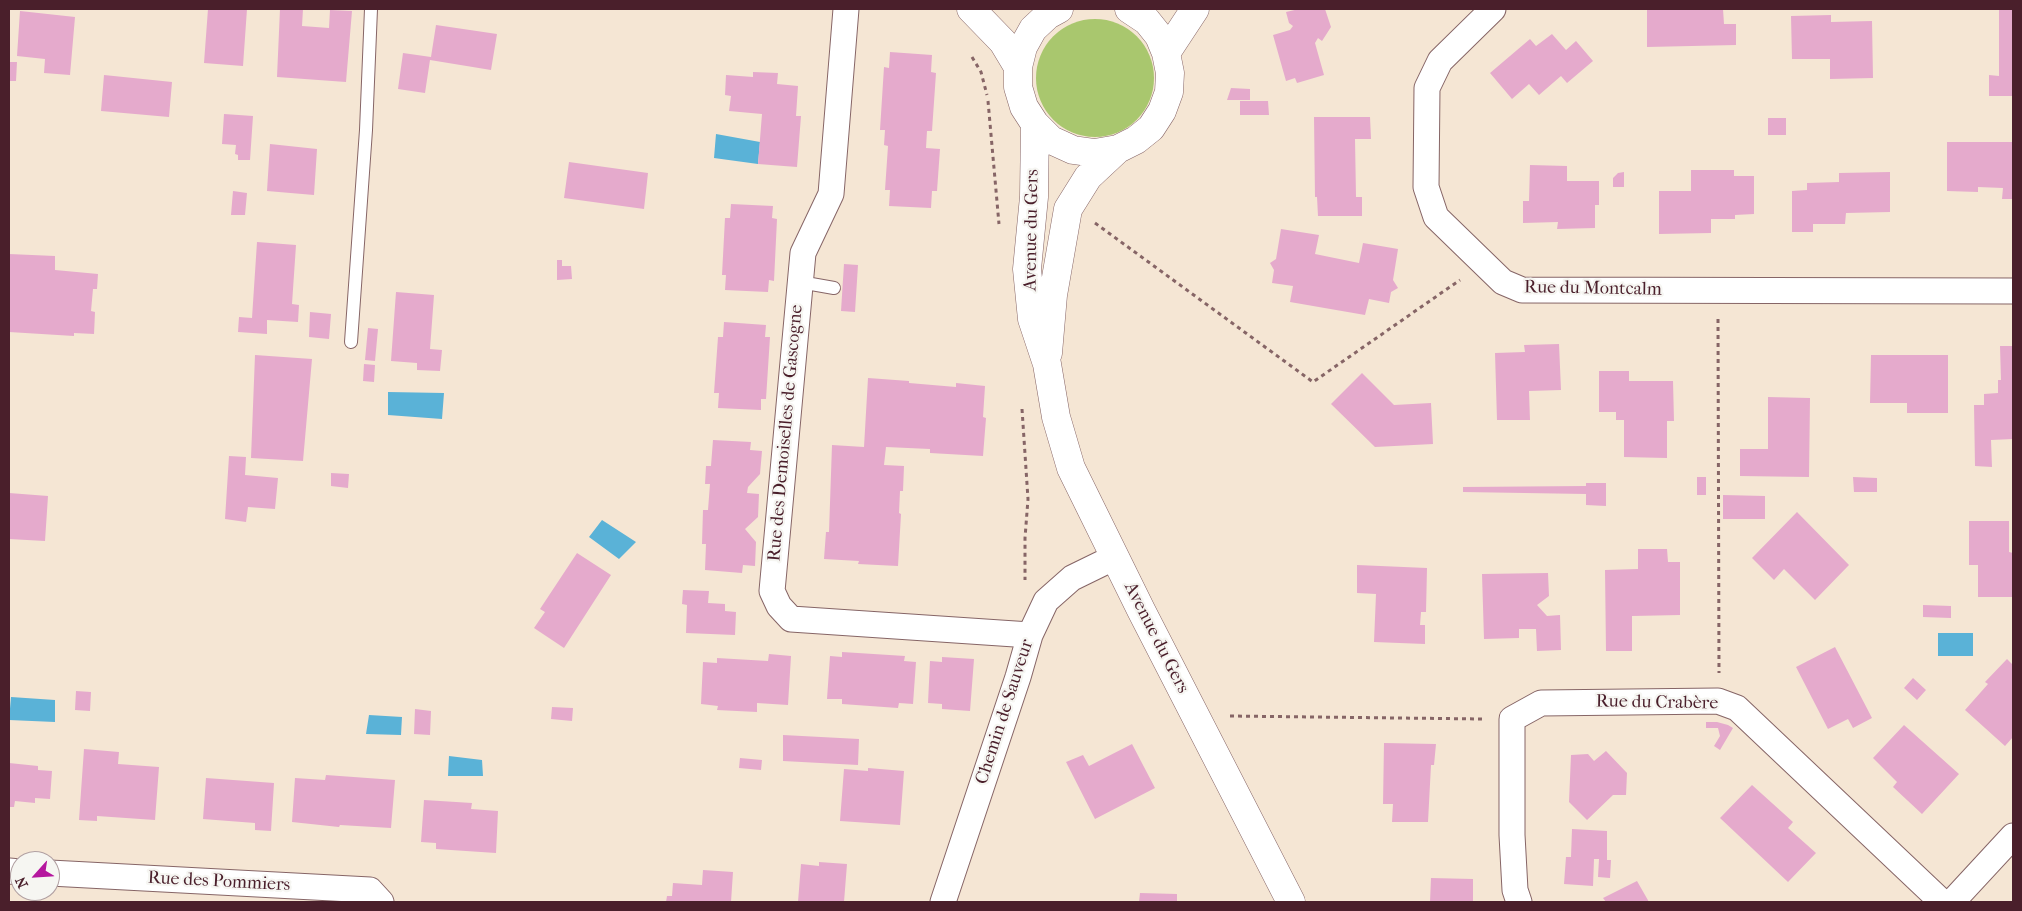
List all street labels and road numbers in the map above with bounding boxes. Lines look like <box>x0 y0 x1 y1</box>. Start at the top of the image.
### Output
street label: Avenue du Gers <box>1020 169 1044 291</box>
street label: Rue du Montcalm <box>1524 277 1662 301</box>
street label: Rue des Demoiselles de Gascogne <box>764 304 808 562</box>
street label: Avenue du Gers <box>1119 579 1193 697</box>
street label: Chemin de Sauveur <box>971 637 1039 787</box>
street label: Rue du Crabère <box>1596 691 1718 715</box>
street label: Rue des Pommiers <box>147 867 291 897</box>

